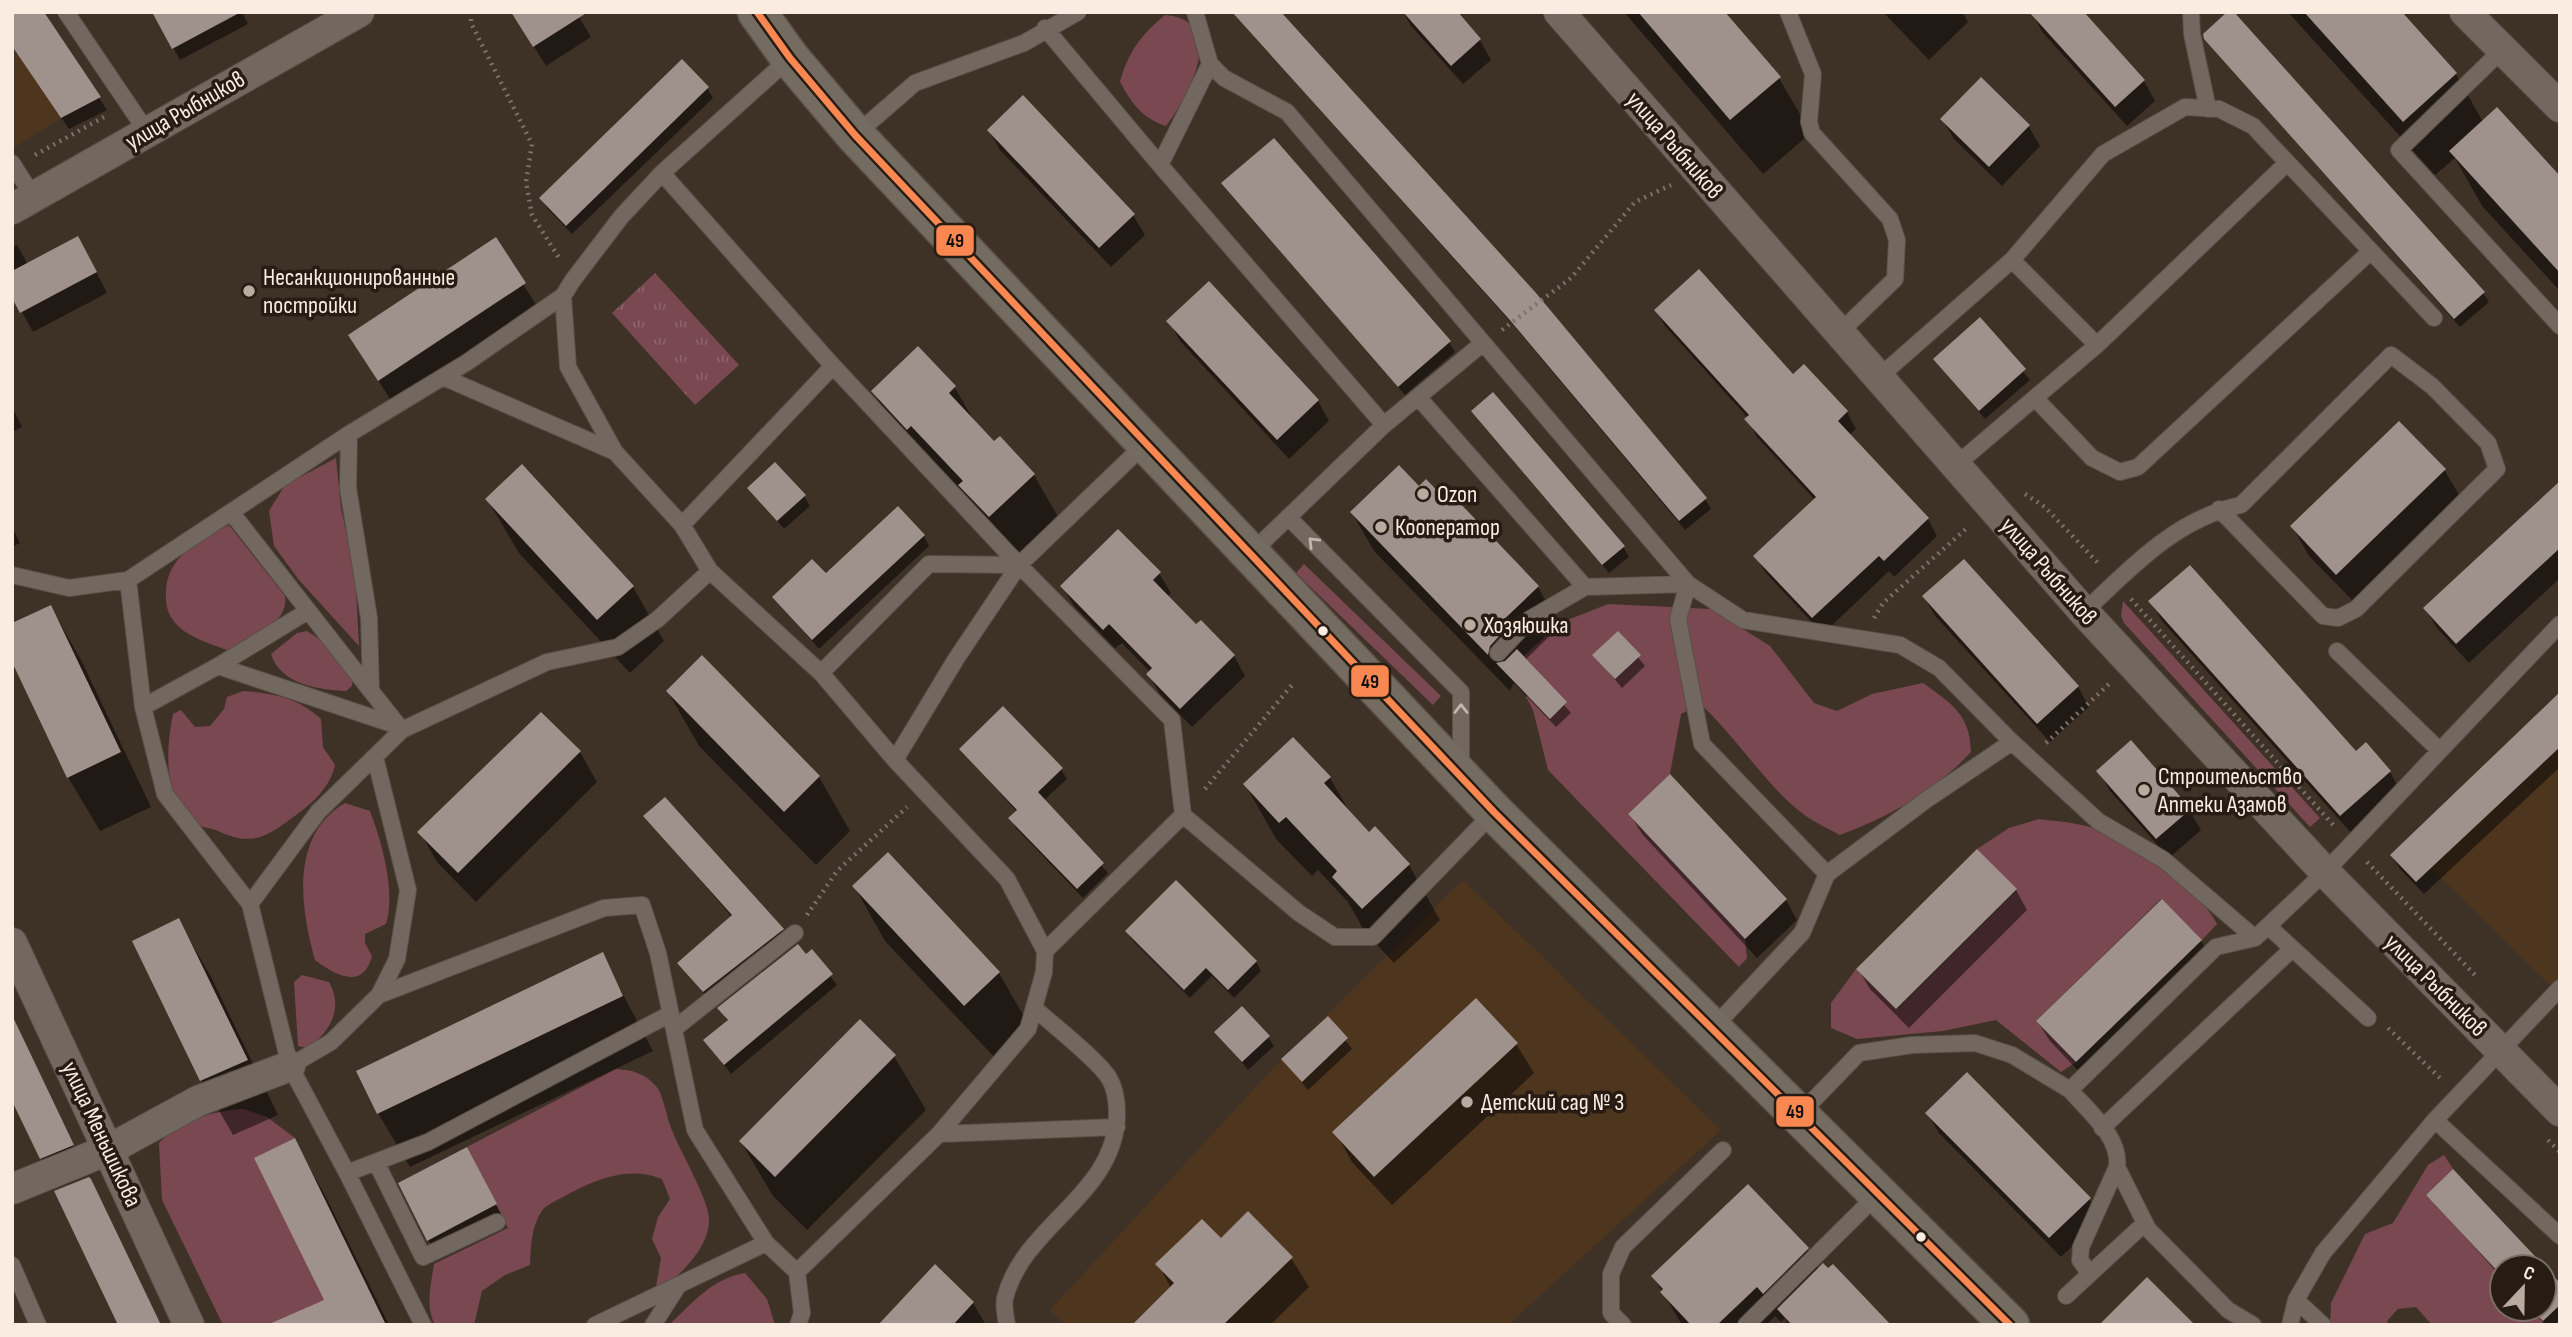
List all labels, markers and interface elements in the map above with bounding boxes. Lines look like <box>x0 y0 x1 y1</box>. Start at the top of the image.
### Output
street label: улица Рыбников <box>120 65 250 156</box>
street label: улица Рыбников <box>1620 86 1729 205</box>
line badge: 49 <box>935 224 975 257</box>
text: 49 <box>946 230 964 253</box>
place label: Несанкционированные постройки <box>263 263 455 320</box>
marker: Несанкционированные постройки <box>241 283 257 299</box>
place label: Ozon <box>1437 480 1477 509</box>
marker: Ozon <box>1415 486 1431 502</box>
street label: улица Рыбников <box>1994 512 2103 631</box>
place label: Кооператор <box>1395 513 1500 542</box>
marker: Кооператор <box>1373 519 1389 535</box>
one-way arrow <box>1308 537 1321 550</box>
place label: Хозяюшка <box>1483 611 1568 640</box>
marker: Хозяюшка <box>1462 617 1478 633</box>
unlabelled marker <box>1316 624 1330 638</box>
line badge: 49 <box>1350 664 1390 698</box>
text: 49 <box>1361 671 1379 694</box>
one-way arrow <box>1453 703 1469 714</box>
place label: Строительство Аптеки Азамов <box>2157 762 2302 819</box>
marker: Строительство Аптеки Азамов <box>2136 782 2152 798</box>
street label: улица Рыбников <box>2378 928 2493 1043</box>
street label: улица Меньшикова <box>55 1057 148 1211</box>
place label: Детский сад № 3 <box>1481 1088 1624 1117</box>
marker: Детский сад № 3 <box>1459 1094 1475 1110</box>
line badge: 49 <box>1775 1095 1815 1128</box>
text: 49 <box>1786 1101 1804 1124</box>
unlabelled marker <box>1914 1230 1928 1244</box>
north arrow <box>2488 1253 2558 1323</box>
text: С <box>2520 1261 2538 1286</box>

